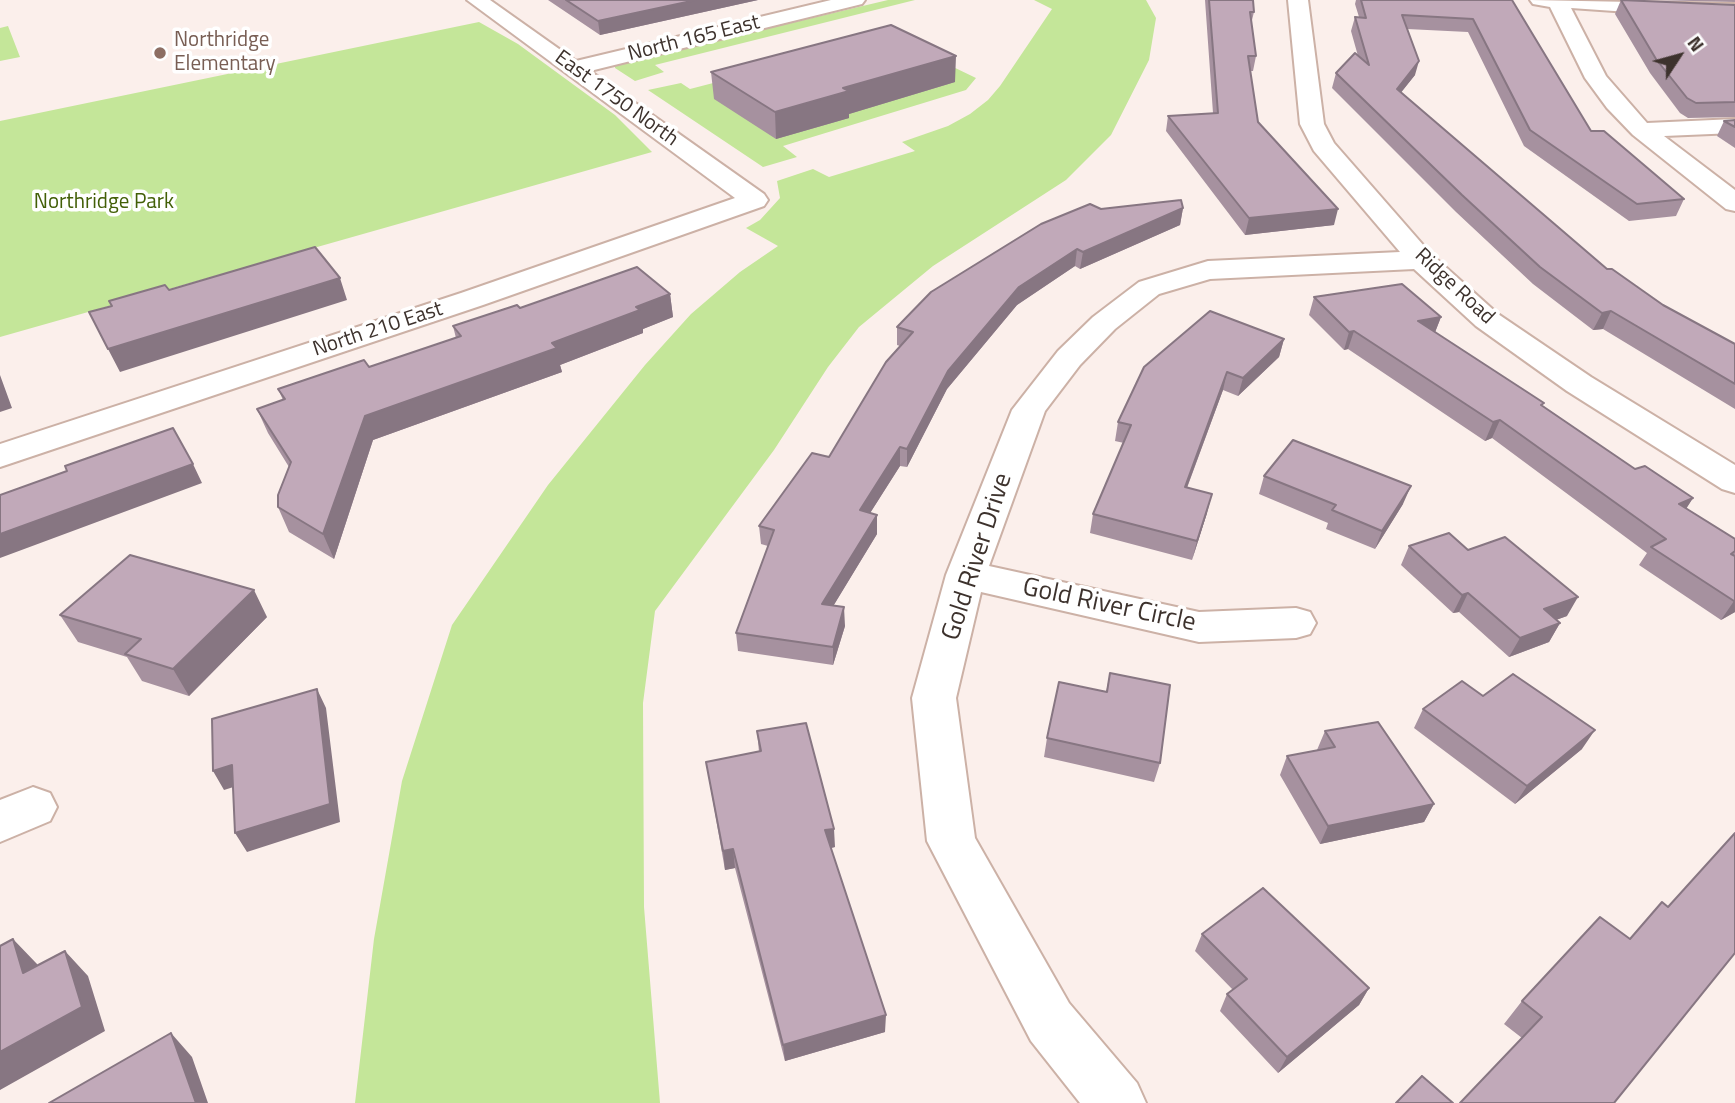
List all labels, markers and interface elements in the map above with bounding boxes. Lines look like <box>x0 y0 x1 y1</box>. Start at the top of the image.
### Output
street label: North 165 East <box>626 10 762 68</box>
north arrow <box>1644 21 1714 91</box>
place label: Northridge Elementary <box>174 28 276 78</box>
text: N <box>1681 30 1712 57</box>
marker: Northridge Elementary <box>152 45 168 61</box>
street label: East 1750 North <box>549 46 683 152</box>
park label: Northridge Park <box>34 190 174 216</box>
street label: Ridge Road <box>1409 244 1499 330</box>
street label: North 210 East <box>310 297 446 363</box>
street label: Gold River Drive <box>936 469 1020 645</box>
street label: Gold River Circle <box>1020 572 1198 640</box>

